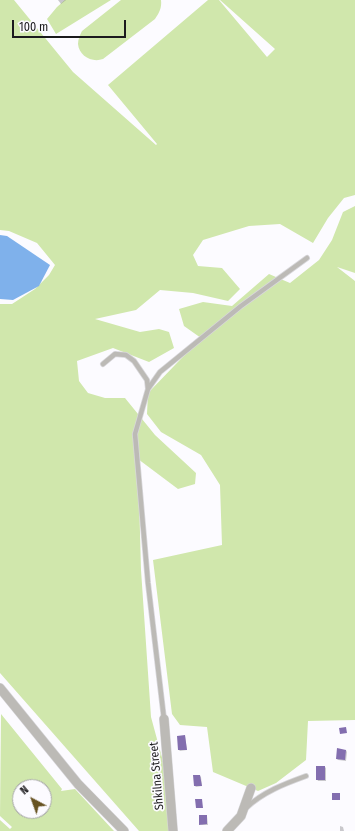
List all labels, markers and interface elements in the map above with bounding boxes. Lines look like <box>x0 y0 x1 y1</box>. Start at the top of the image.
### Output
scale bar <box>14 12 128 38</box>
text: 100 m <box>19 20 48 34</box>
street label: Shkilna Street <box>147 741 167 811</box>
north arrow <box>12 779 52 819</box>
text: N <box>18 783 31 797</box>

